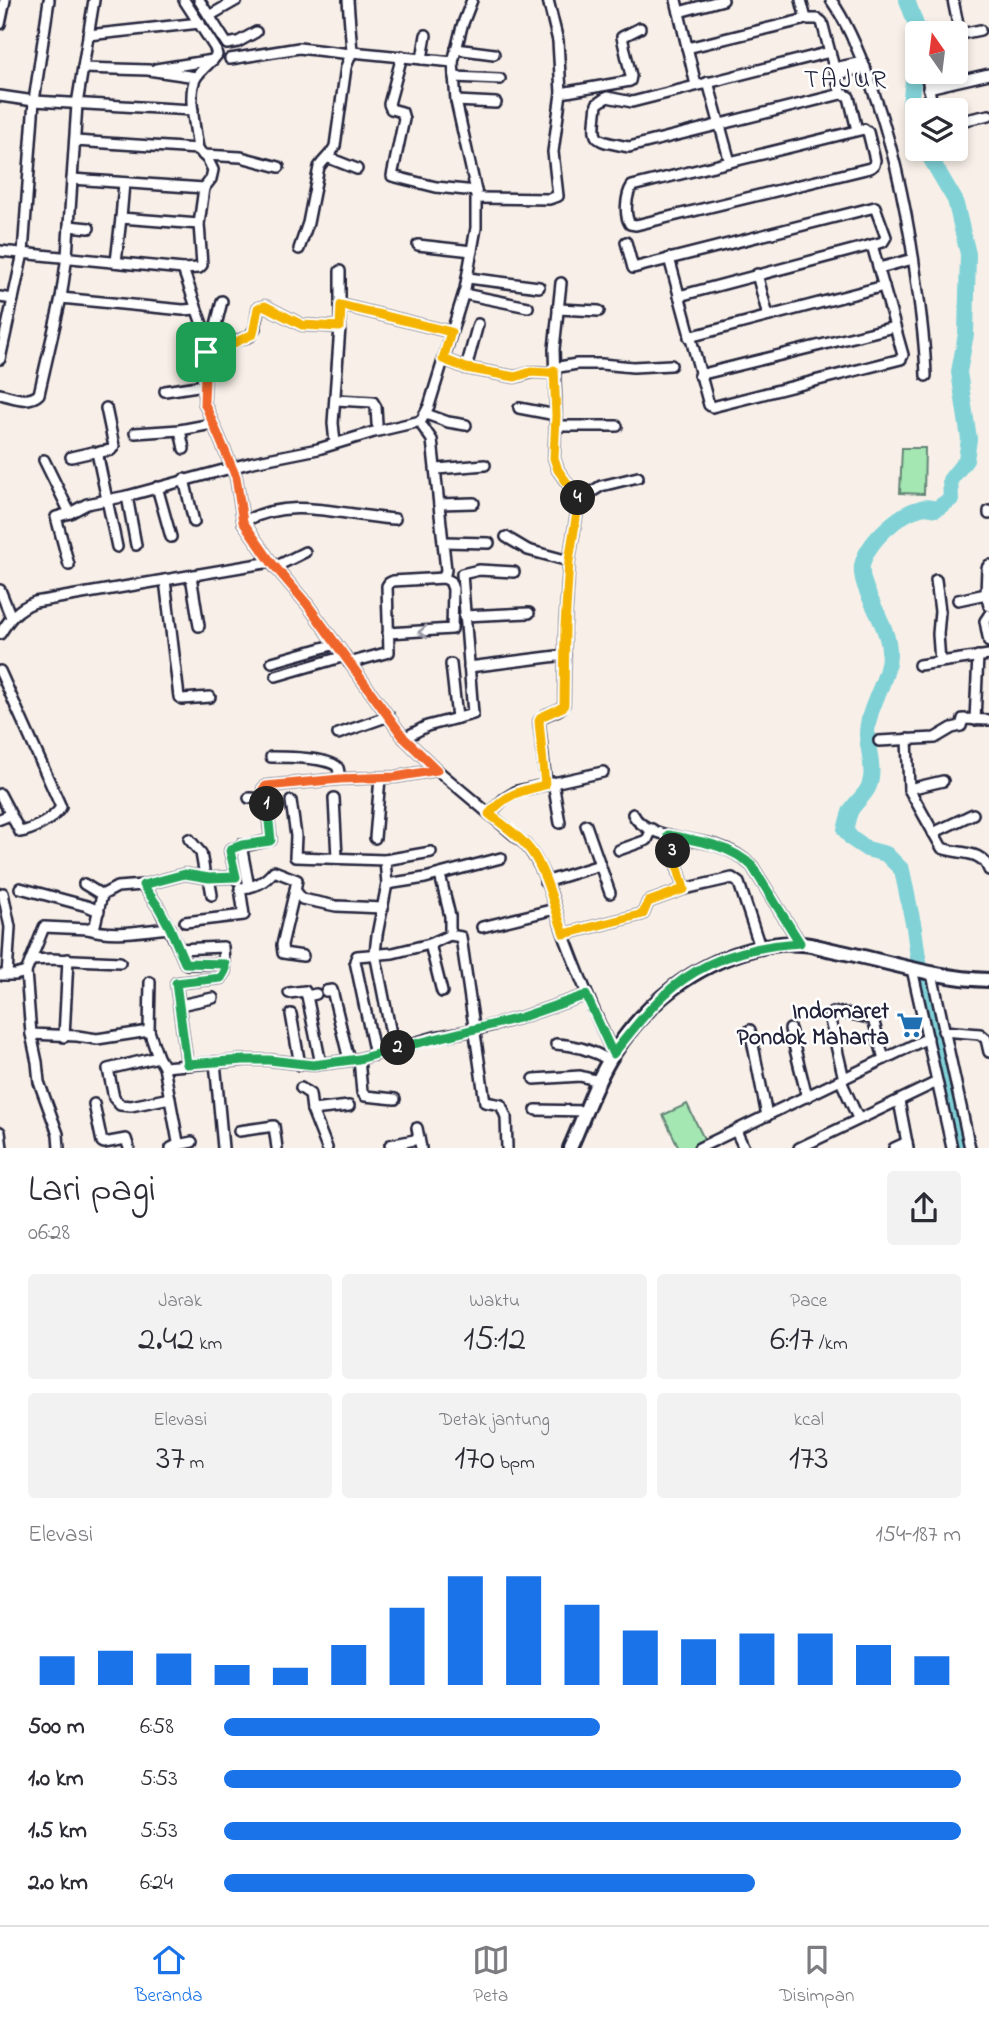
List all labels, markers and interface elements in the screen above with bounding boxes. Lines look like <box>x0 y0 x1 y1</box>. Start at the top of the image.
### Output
north arrow <box>905 21 968 84</box>
map controls <box>905 21 968 161</box>
district label: TAJUR <box>804 62 888 100</box>
button: layers <box>905 98 968 161</box>
pin <box>176 322 236 382</box>
icon: arrive <box>187 333 225 371</box>
pin: 4 <box>560 480 596 516</box>
text: 4 <box>574 484 581 511</box>
one-way arrow <box>417 624 428 639</box>
pin: 1 <box>250 786 284 822</box>
text: 1 <box>263 790 270 817</box>
pin: 3 <box>656 834 690 868</box>
text: 3 <box>669 837 676 864</box>
place label: Indomaret Pondok Maharta <box>737 996 889 1055</box>
supermarket icon: Indomaret Pondok Maharta <box>895 1010 925 1040</box>
pin: 2 <box>380 1030 416 1066</box>
text: 2 <box>393 1034 402 1061</box>
text: Lari pagi <box>28 1163 156 1219</box>
button: share <box>887 1171 961 1245</box>
text: 06:28 <box>28 1217 70 1250</box>
text: Jarak <box>158 1288 202 1315</box>
text: Waktu <box>469 1288 520 1315</box>
text: Pace <box>790 1288 827 1315</box>
text: 2.42 <box>138 1315 194 1366</box>
text: 15:12 <box>463 1315 526 1366</box>
text: 6:17 <box>770 1315 814 1366</box>
text: km <box>194 1331 222 1358</box>
text: /km <box>814 1331 848 1358</box>
text: Elevasi <box>153 1407 207 1434</box>
text: Detak jantung <box>439 1407 550 1434</box>
text: kcal <box>794 1407 824 1434</box>
text: 37 <box>156 1434 185 1485</box>
text: 170 <box>454 1434 495 1485</box>
text: 173 <box>789 1434 829 1485</box>
text: m <box>185 1450 204 1477</box>
text: bpm <box>495 1450 535 1477</box>
text: Elevasi <box>28 1519 93 1552</box>
text: 154–187 m <box>875 1519 961 1552</box>
text: 500 m <box>28 1711 85 1744</box>
text: 6:58 <box>140 1711 174 1744</box>
text: 1.0 km <box>28 1763 84 1796</box>
text: 5:53 <box>140 1763 178 1796</box>
text: 1.5 km <box>28 1815 87 1848</box>
text: 5:53 <box>140 1815 178 1848</box>
text: 2.0 km <box>28 1867 88 1900</box>
text: 6:24 <box>140 1867 173 1900</box>
tab: Beranda <box>135 1941 202 2010</box>
tab: Peta <box>472 1941 510 2010</box>
tab: Disimpan <box>779 1941 854 2010</box>

